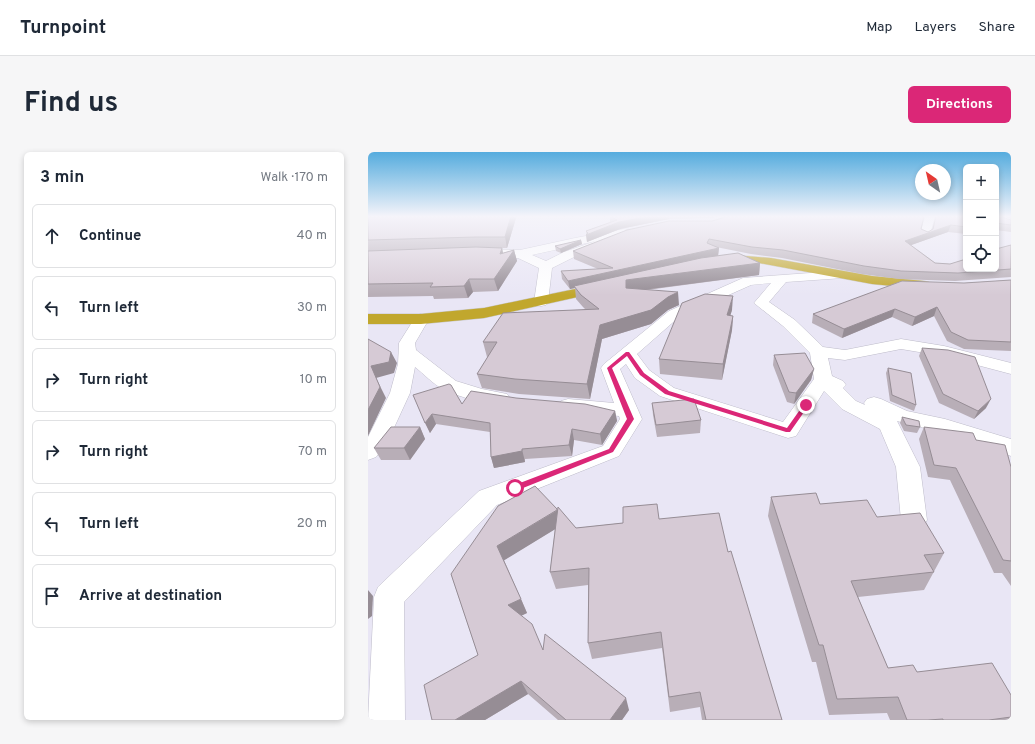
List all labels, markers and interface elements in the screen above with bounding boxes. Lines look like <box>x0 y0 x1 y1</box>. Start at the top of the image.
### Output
text: Turnpoint <box>20 16 106 40</box>
text: Map <box>866 19 892 36</box>
text: Layers <box>914 19 956 36</box>
text: Share <box>978 19 1015 36</box>
text: Find us <box>24 86 118 122</box>
button: Directions <box>908 86 1011 123</box>
north arrow <box>915 164 951 200</box>
map controls <box>963 164 999 272</box>
button: + <box>963 164 999 200</box>
text: 3 min <box>40 167 84 189</box>
text: Walk · 170 m <box>261 170 328 186</box>
button: − <box>963 200 999 236</box>
icon: ahead <box>41 225 63 247</box>
text: Continue <box>79 227 141 246</box>
text: 40 m <box>297 228 327 244</box>
button: locate <box>963 236 999 272</box>
icon: left <box>41 297 63 319</box>
text: Turn left <box>79 299 139 318</box>
text: 30 m <box>297 300 327 316</box>
icon: right <box>41 369 63 391</box>
text: Turn right <box>79 371 148 390</box>
text: 10 m <box>300 372 327 388</box>
route end <box>797 396 815 414</box>
icon: right <box>41 441 63 463</box>
text: Turn right <box>79 443 148 462</box>
text: 70 m <box>298 444 327 460</box>
route start <box>506 479 524 497</box>
icon: left <box>41 513 63 535</box>
text: Turn left <box>79 515 139 534</box>
text: 20 m <box>297 516 327 532</box>
icon: arrive <box>41 585 63 607</box>
text: Arrive at destination <box>79 587 222 606</box>

